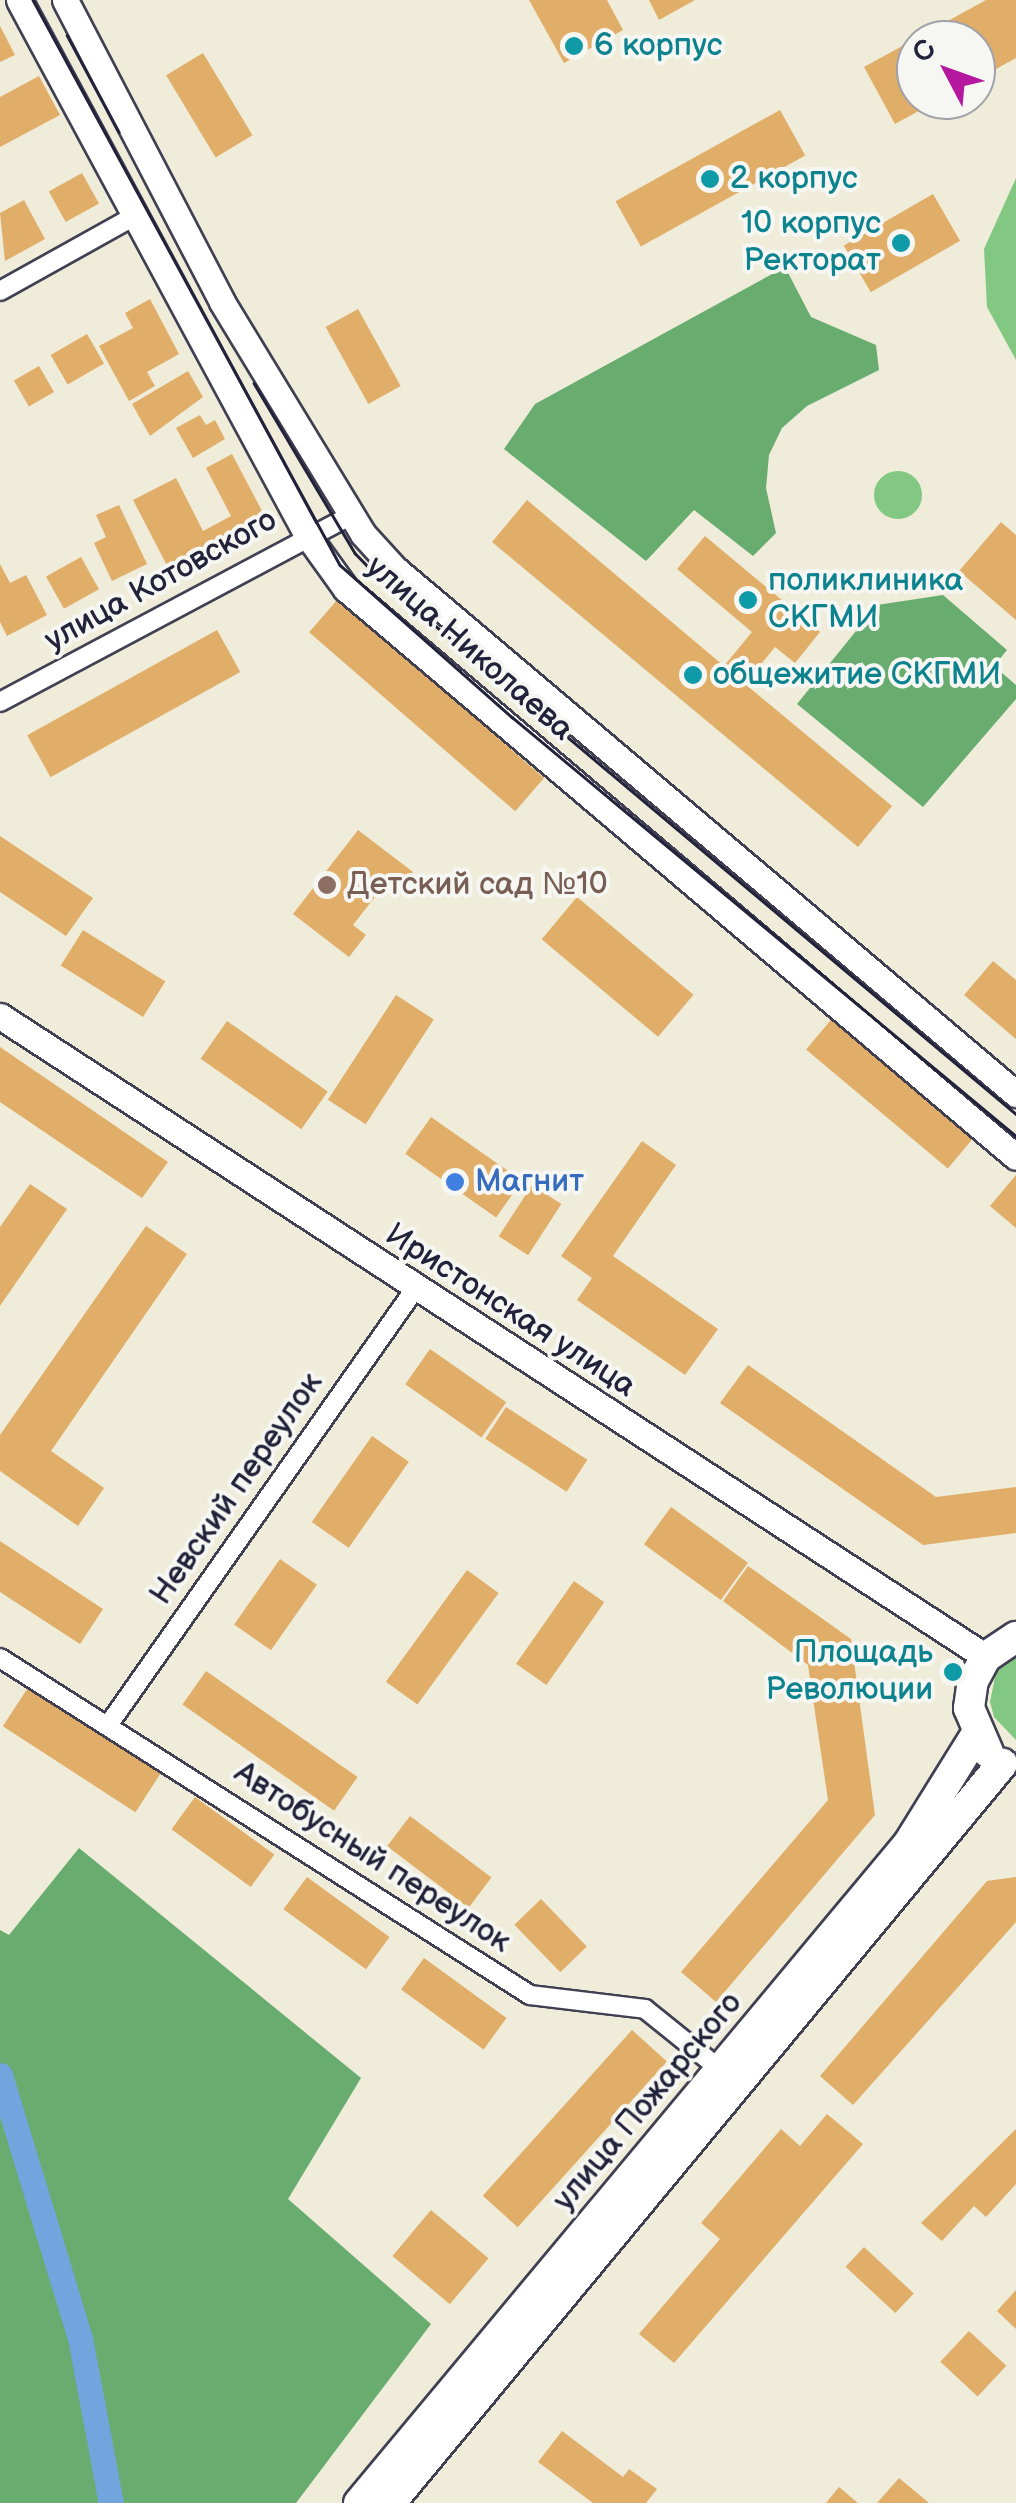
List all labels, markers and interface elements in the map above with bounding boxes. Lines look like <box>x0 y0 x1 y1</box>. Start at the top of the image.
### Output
north arrow <box>896 20 996 120</box>
place label: 6 корпус <box>594 27 722 65</box>
text: С <box>906 33 943 69</box>
marker: 6 корпус <box>563 35 585 57</box>
place label: 2 корпус <box>730 160 858 198</box>
marker: 2 корпус <box>699 168 721 190</box>
place label: 10 корпус Ректорат <box>741 206 881 281</box>
marker: 10 корпус Ректорат <box>890 232 912 254</box>
street label: улица Котовского <box>38 501 284 661</box>
street label: улица Николаева <box>357 548 581 750</box>
place label: поликлиника СКГМИ <box>768 563 963 638</box>
marker: поликлиника СКГМИ <box>737 589 759 611</box>
place label: общежитие СКГМИ <box>713 656 1001 694</box>
marker: общежитие СКГМИ <box>682 664 704 686</box>
place label: Детский сад №10 <box>347 866 607 904</box>
marker: Детский сад №10 <box>316 874 338 896</box>
place label: Магнит <box>475 1163 584 1201</box>
marker: Магнит <box>444 1171 466 1193</box>
street label: Иристонская улица <box>378 1216 642 1406</box>
street label: Невский переулок <box>142 1365 332 1613</box>
place label: Площадь Революции <box>765 1635 933 1710</box>
marker: Площадь Революции <box>942 1661 964 1683</box>
street label: Автобусный переулок <box>227 1754 517 1962</box>
street label: улица Пожарского <box>545 1985 751 2219</box>

